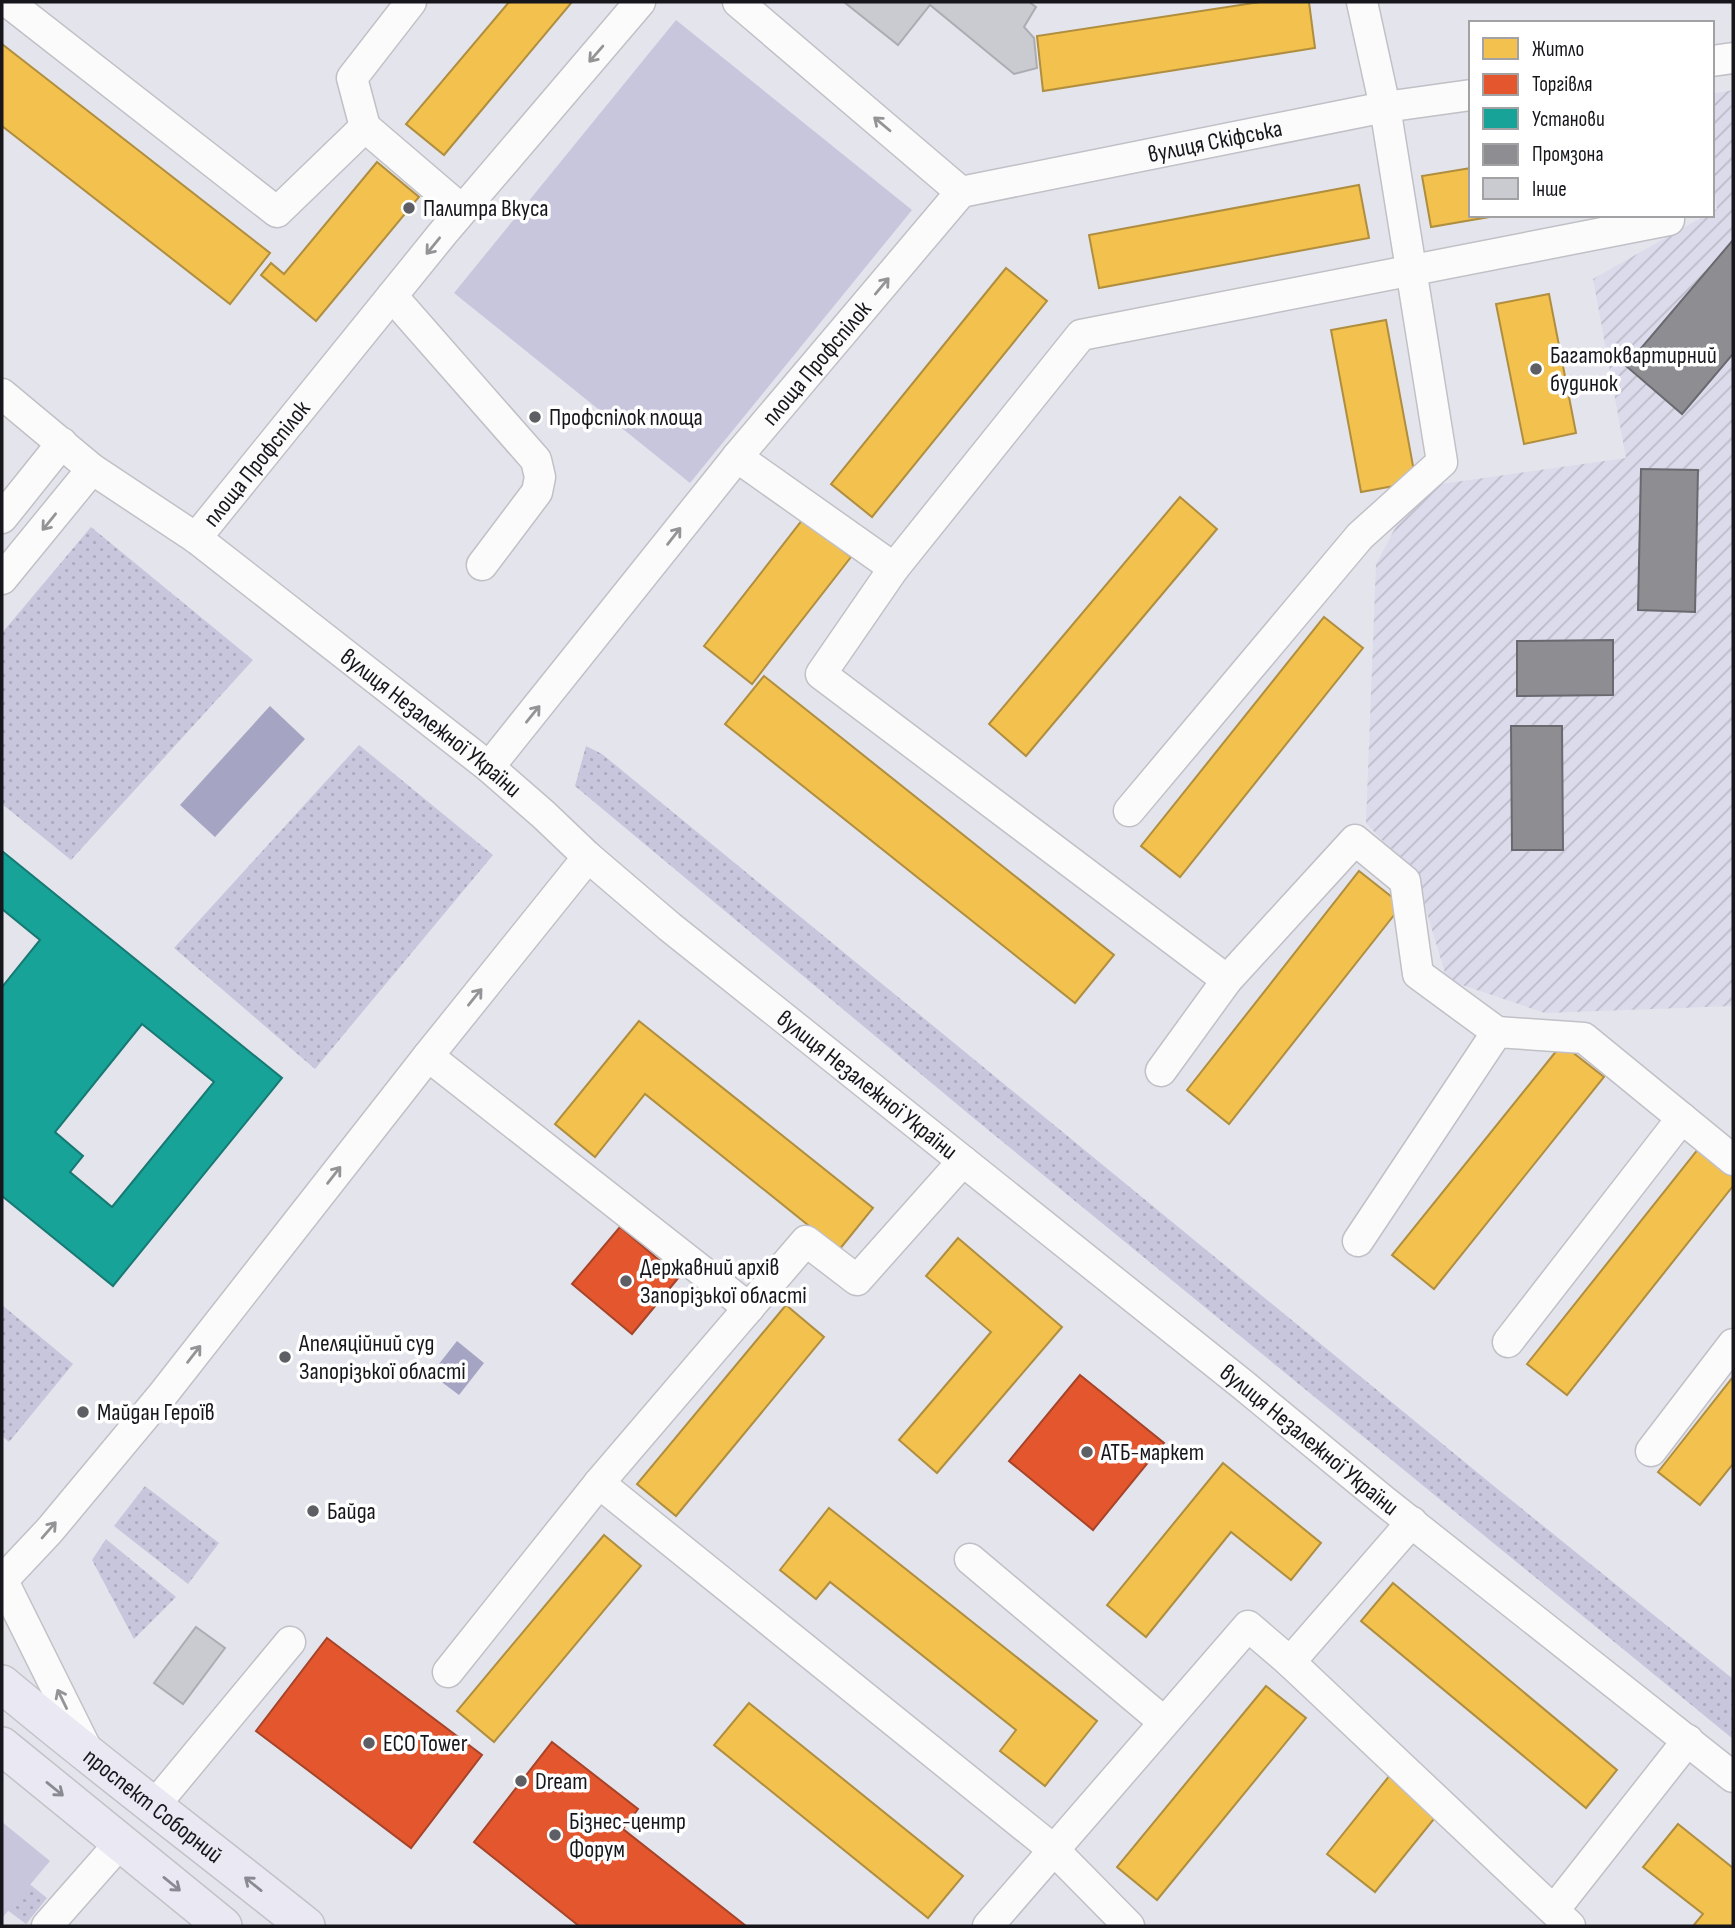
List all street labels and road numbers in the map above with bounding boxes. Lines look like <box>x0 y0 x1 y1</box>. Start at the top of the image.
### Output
street label: вулиця Скіфська <box>1145 113 1285 169</box>
street label: площа Профспілок <box>756 294 878 431</box>
street label: площа Профспілок <box>197 394 317 532</box>
street label: вулиця Незалежної України <box>335 642 528 803</box>
street label: вулиця Незалежної України <box>771 1004 963 1166</box>
street label: вулиця Незалежної України <box>1214 1358 1405 1522</box>
street label: проспект Соборний <box>78 1742 229 1869</box>

